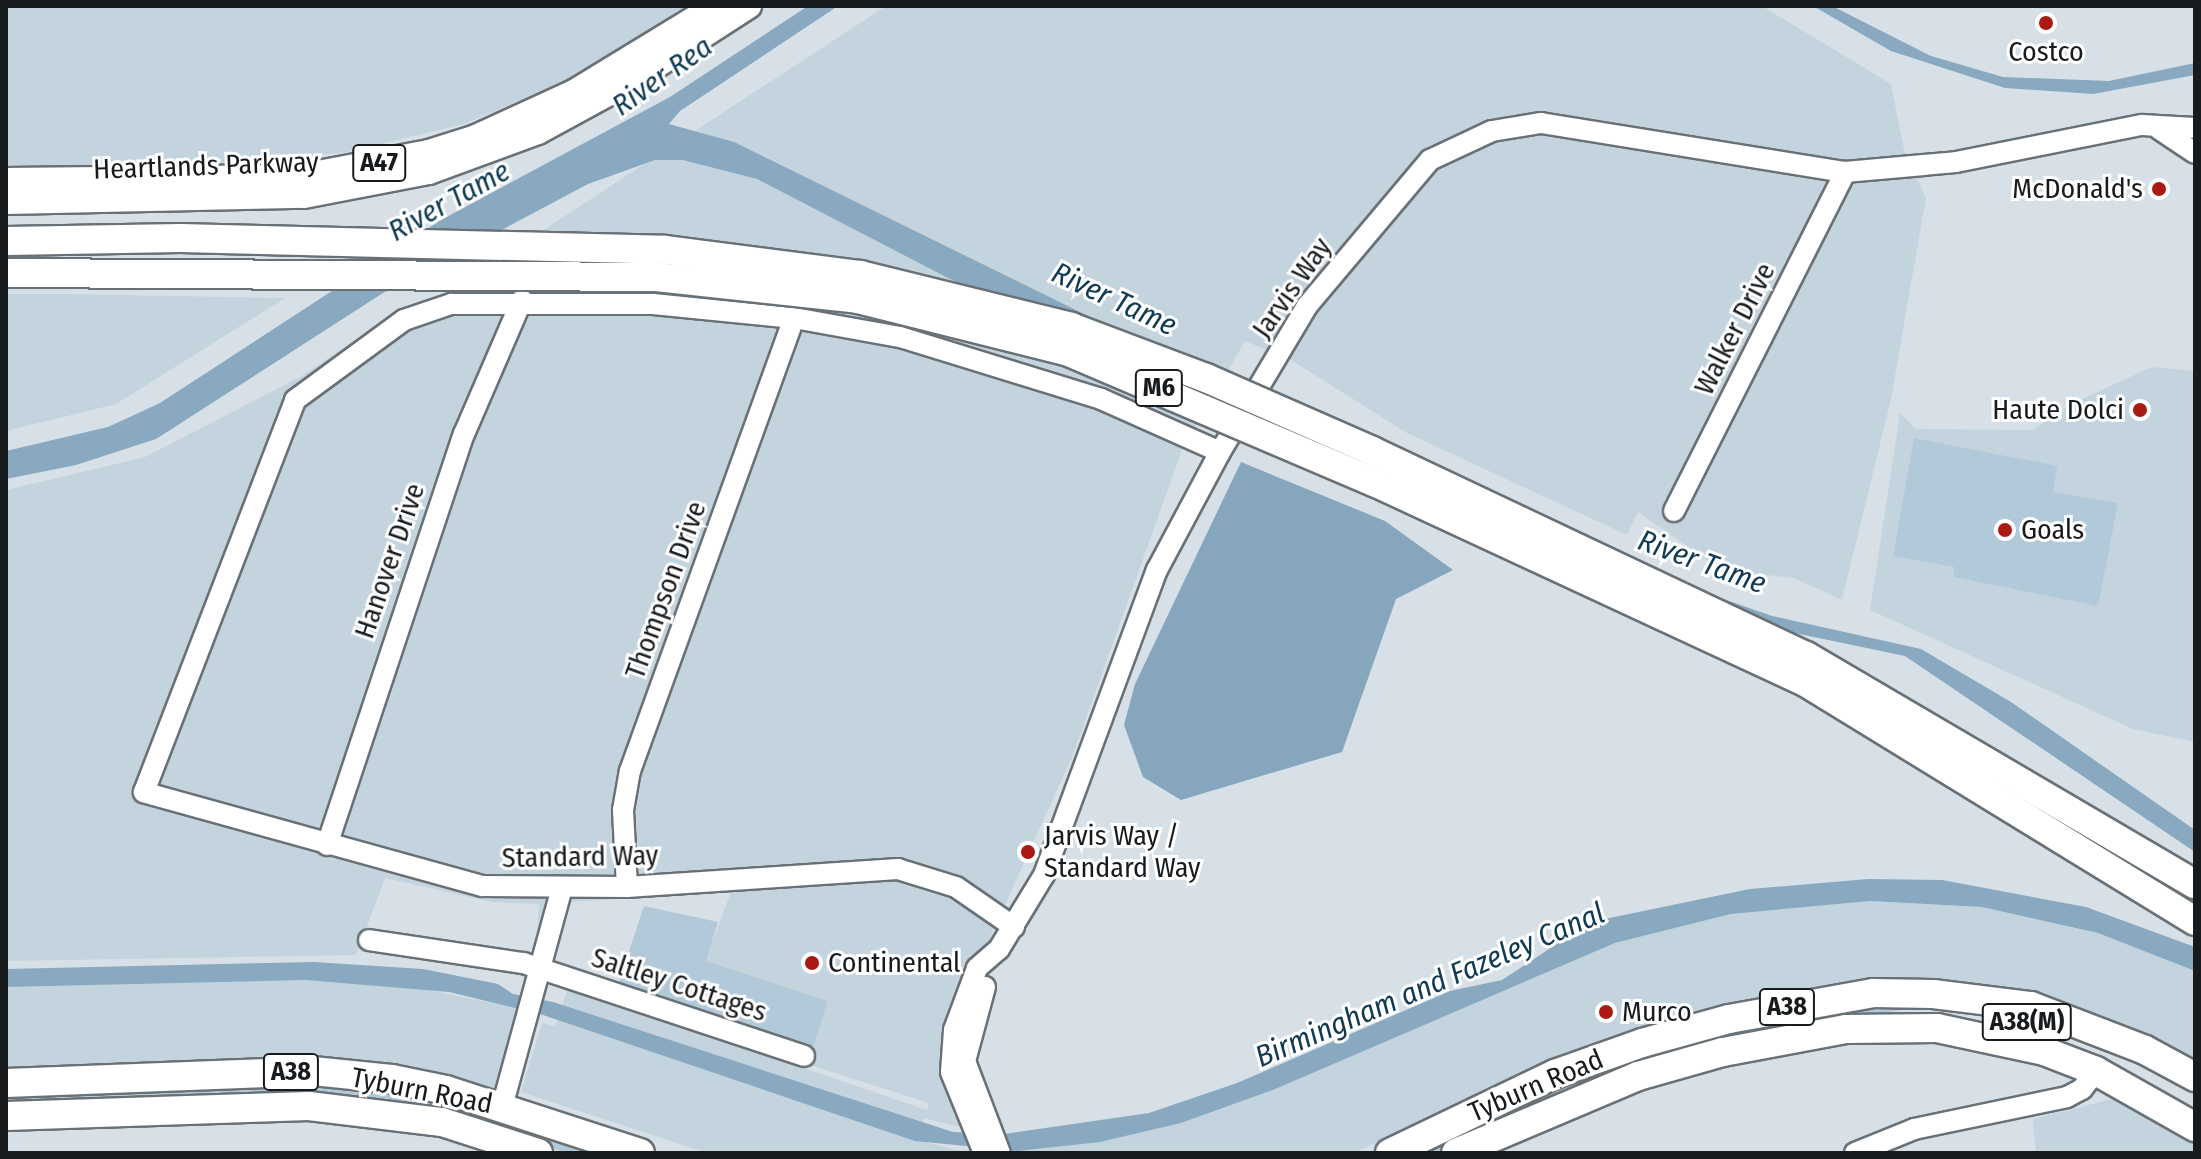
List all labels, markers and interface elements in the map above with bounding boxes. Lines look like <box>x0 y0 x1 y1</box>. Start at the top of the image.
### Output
marker: Costco <box>2037 14 2055 32</box>
water label: River Rea <box>605 29 719 123</box>
place label: Costco <box>2008 35 2084 69</box>
road number: A47 <box>351 141 407 185</box>
street label: Heartlands Parkway <box>93 145 319 187</box>
water label: River Tame <box>382 153 516 249</box>
place label: McDonald's <box>2012 172 2143 206</box>
marker: McDonald's <box>2150 180 2168 198</box>
street label: Jarvis Way <box>1245 231 1339 345</box>
water label: River Tame <box>1046 254 1182 344</box>
street label: Walker Drive <box>1688 258 1782 400</box>
road number: M6 <box>1133 366 1185 410</box>
place label: Haute Dolci <box>1992 393 2124 427</box>
marker: Haute Dolci <box>2131 401 2149 419</box>
street label: Hanover Drive <box>348 479 432 643</box>
street label: Thompson Drive <box>618 497 714 683</box>
place label: Goals <box>2021 513 2084 547</box>
marker: Goals <box>1996 521 2014 539</box>
water label: River Tame <box>1633 522 1771 602</box>
place label: Jarvis Way / Standard Way <box>1044 819 1201 885</box>
street label: Standard Way <box>501 839 659 875</box>
marker: Jarvis Way / Standard Way <box>1019 843 1037 861</box>
water label: Birmingham and Fazeley Canal <box>1250 895 1610 1075</box>
street label: Saltley Cottages <box>587 941 771 1029</box>
place label: Continental <box>828 946 960 980</box>
marker: Continental <box>803 954 821 972</box>
road number: A38 <box>1757 985 1817 1029</box>
place label: Murco <box>1622 995 1692 1029</box>
road number: A38(M) <box>1981 1000 2073 1044</box>
marker: Murco <box>1597 1003 1615 1021</box>
street label: Tyburn Road <box>1464 1043 1608 1129</box>
road number: A38 <box>261 1050 321 1094</box>
street label: Tyburn Road <box>349 1061 495 1121</box>

